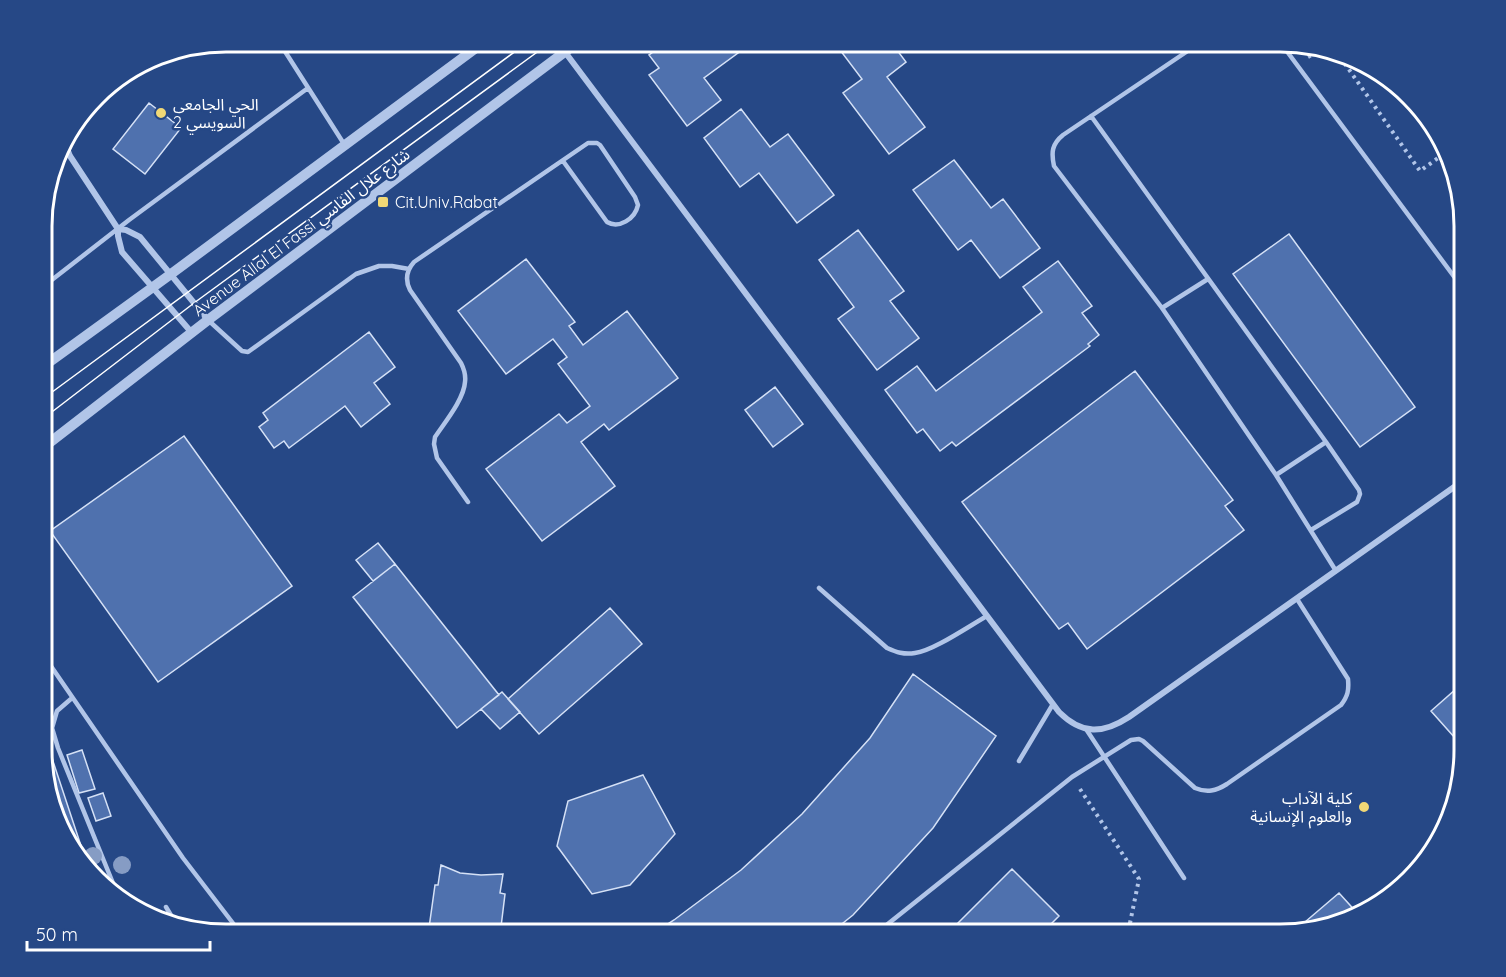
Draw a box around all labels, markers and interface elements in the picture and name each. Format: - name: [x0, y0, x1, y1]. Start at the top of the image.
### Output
- place label: الحي الجامعي السويسي 2: [173, 94, 259, 135]
- marker: الحي الجامعي السويسي 2: [154, 106, 168, 120]
- street label: Avenue Allal El Fassi شارع علال الفاسي: [189, 144, 415, 323]
- place label: Cit.Univ.Rabat: [395, 192, 498, 212]
- marker: Cit.Univ.Rabat: [376, 195, 390, 209]
- place label: كلية الآداب والعلوم الإنسانية: [1250, 788, 1352, 829]
- marker: كلية الآداب والعلوم الإنسانية: [1357, 800, 1371, 814]
- scale bar: [27, 914, 210, 952]
- text: 50 m: [36, 923, 78, 946]

